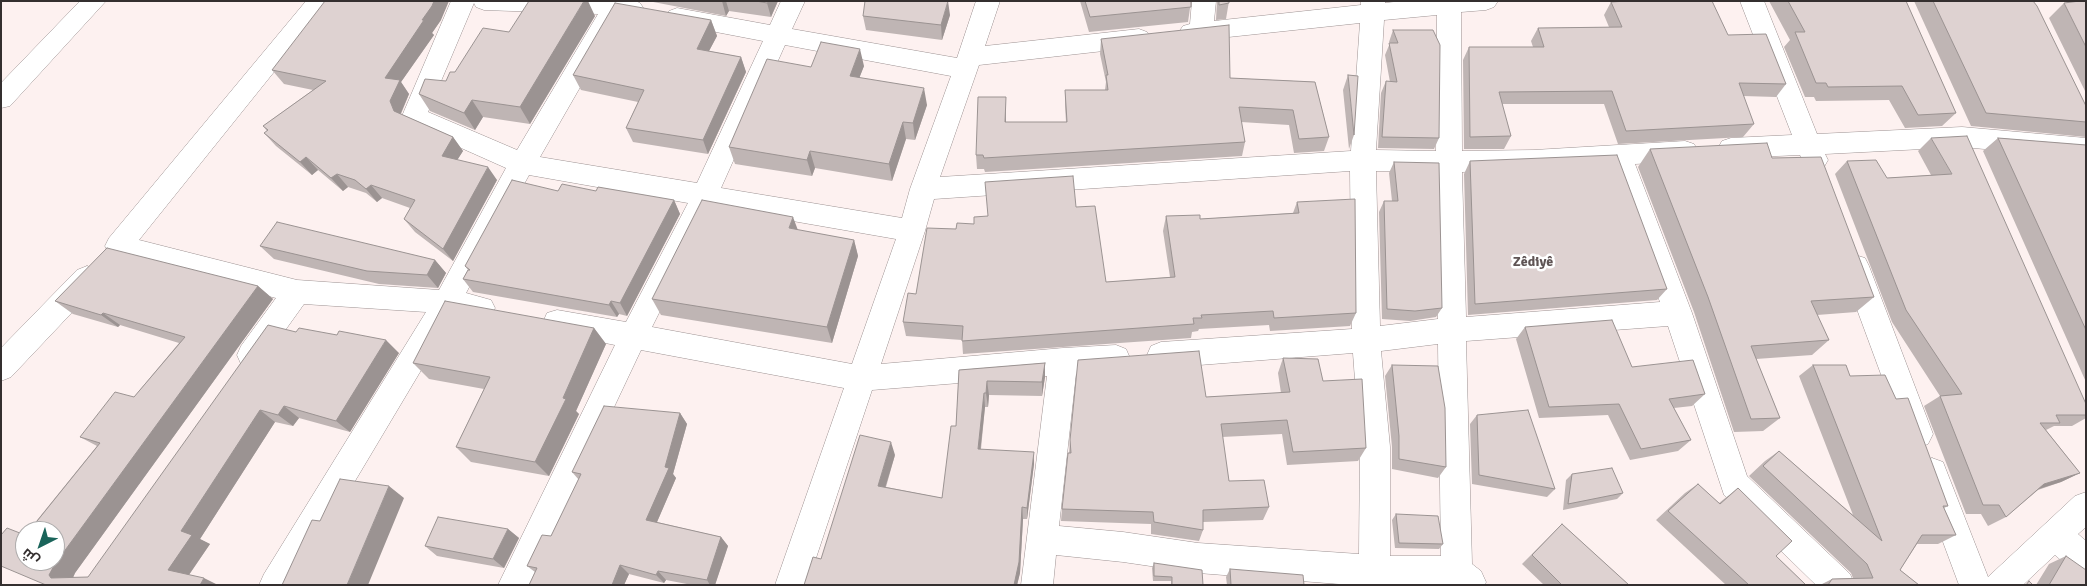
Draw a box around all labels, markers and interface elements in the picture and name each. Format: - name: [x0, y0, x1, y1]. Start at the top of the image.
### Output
- district label: Zêdiyê: [1513, 254, 1553, 270]
- north arrow: [15, 521, 65, 571]
- text: ش: [18, 545, 43, 569]

